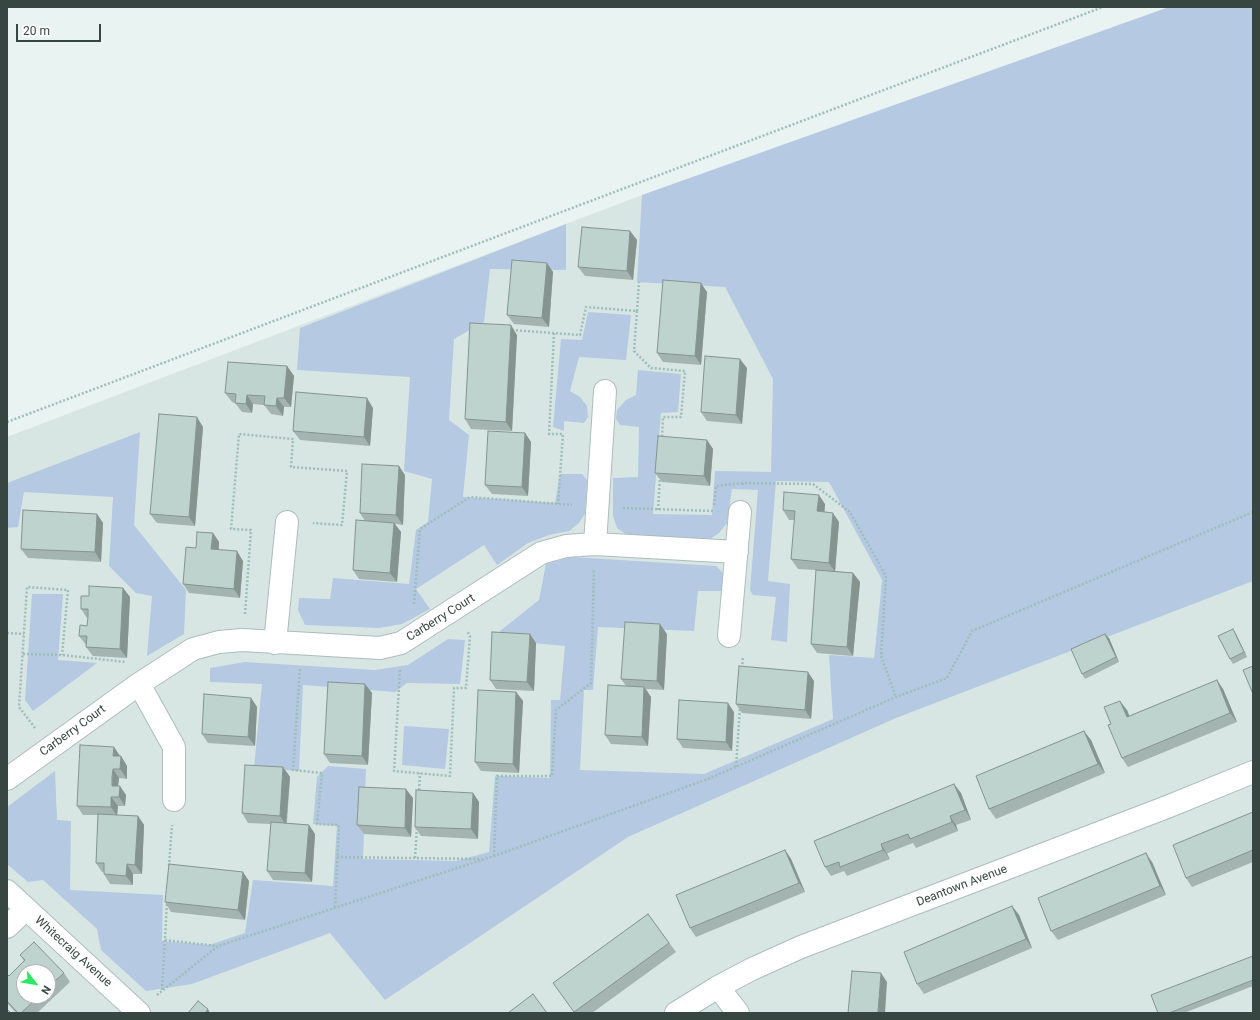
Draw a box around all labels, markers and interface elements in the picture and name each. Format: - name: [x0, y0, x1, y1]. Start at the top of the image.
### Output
- scale bar: [18, 16, 103, 42]
- text: 20 m: [23, 24, 50, 38]
- street label: Carberry Court: [404, 591, 478, 645]
- street label: Carberry Court: [37, 702, 109, 760]
- street label: Deantown Avenue: [915, 862, 1009, 910]
- street label: Whitecraig Avenue: [31, 914, 115, 990]
- north arrow: [16, 964, 56, 1004]
- text: N: [38, 983, 53, 997]

